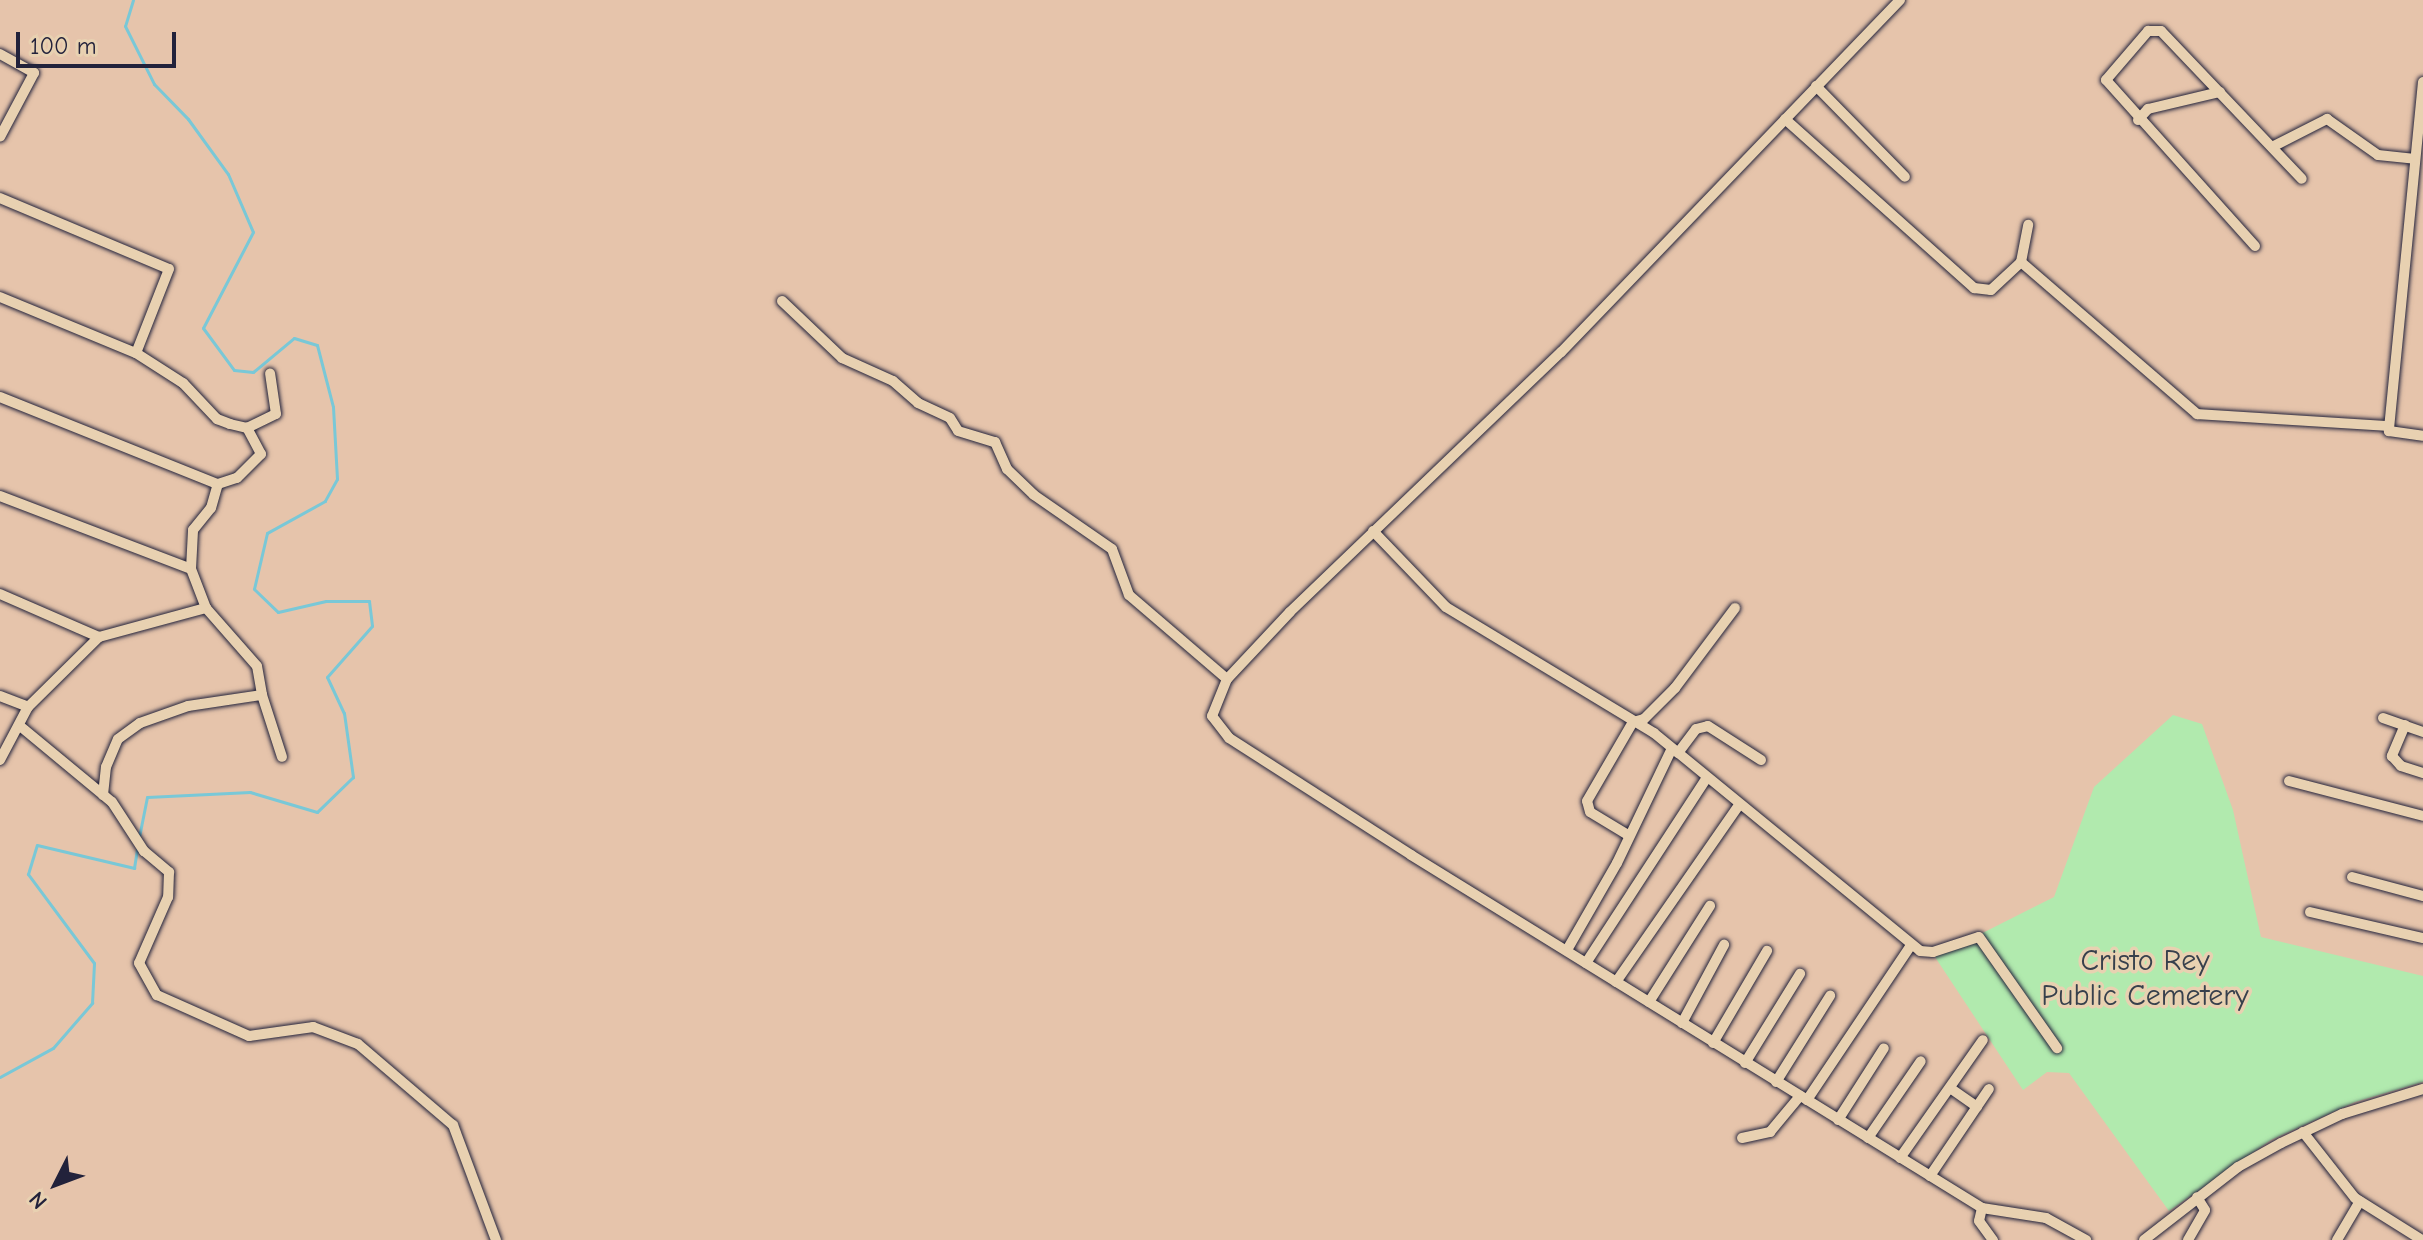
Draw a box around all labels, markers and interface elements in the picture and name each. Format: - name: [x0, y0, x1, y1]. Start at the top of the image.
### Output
- scale bar: [20, 16, 180, 66]
- text: 100 m: [30, 32, 97, 60]
- park label: Cristo Rey Public Cemetery: [2041, 943, 2249, 1014]
- north arrow: [16, 1144, 96, 1224]
- text: N: [24, 1186, 53, 1214]

